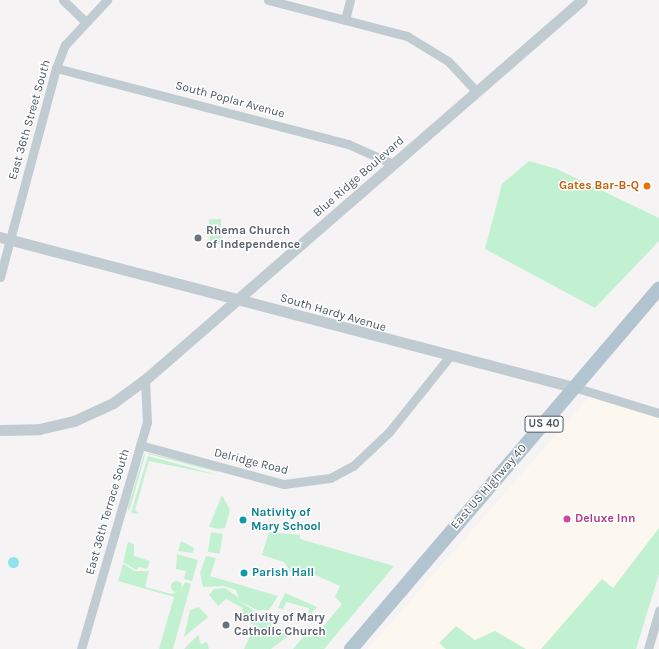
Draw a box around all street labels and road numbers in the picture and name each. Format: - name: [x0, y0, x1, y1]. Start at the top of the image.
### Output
- street label: East 36th Street South: [6, 58, 54, 182]
- street label: South Poplar Avenue: [174, 78, 286, 122]
- street label: Blue Ridge Boulevard: [311, 134, 407, 220]
- street label: South Hardy Avenue: [278, 291, 388, 335]
- road number: US 40: [524, 415, 564, 433]
- street label: East US Highway 40: [448, 441, 530, 533]
- street label: Delridge Road: [212, 446, 290, 478]
- street label: East 36th Terrace South: [83, 447, 133, 577]

